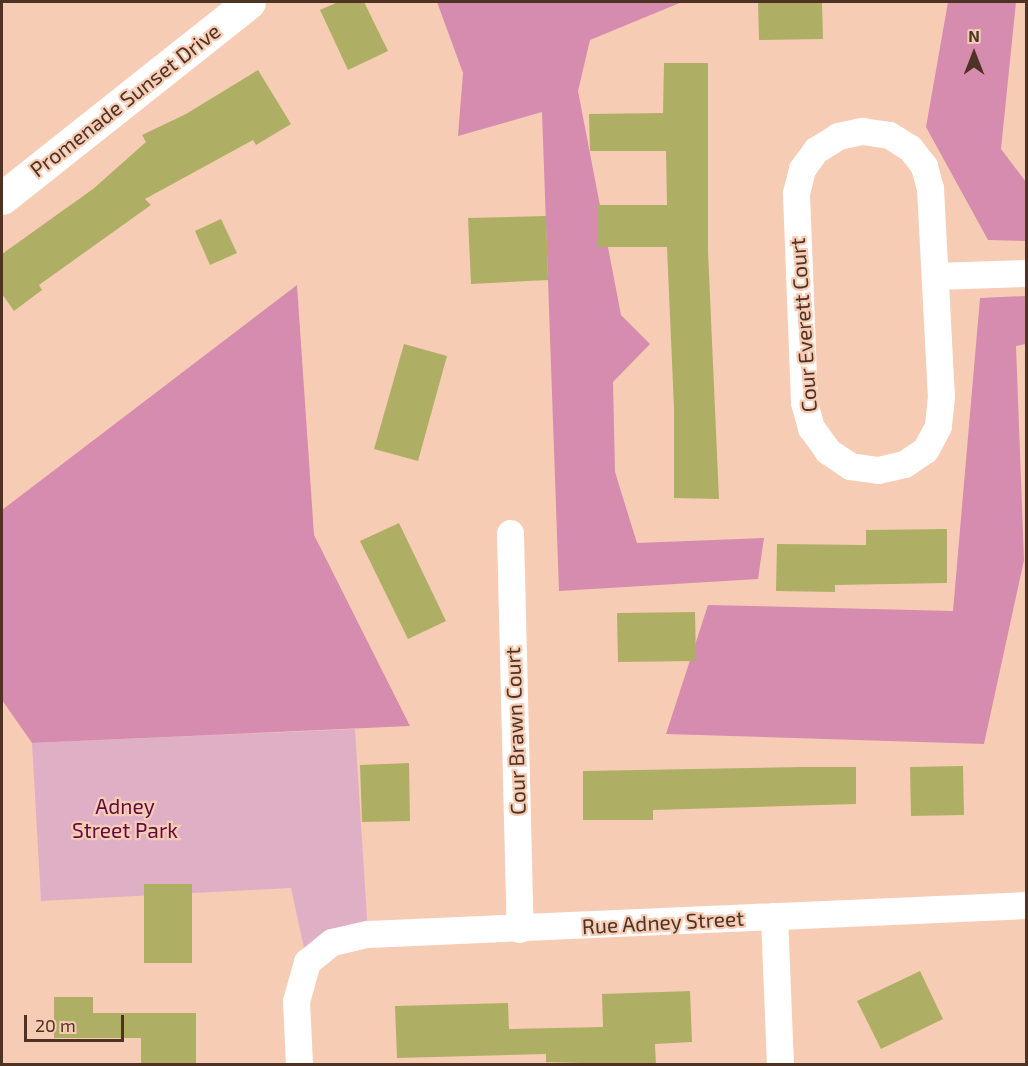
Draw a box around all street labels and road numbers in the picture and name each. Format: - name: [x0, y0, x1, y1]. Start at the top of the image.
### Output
- street label: Promenade Sunset Drive: [25, 18, 225, 182]
- street label: Cour Everett Court: [784, 237, 822, 413]
- street label: Cour Brawn Court: [499, 646, 531, 816]
- street label: Rue Adney Street: [581, 905, 745, 939]

